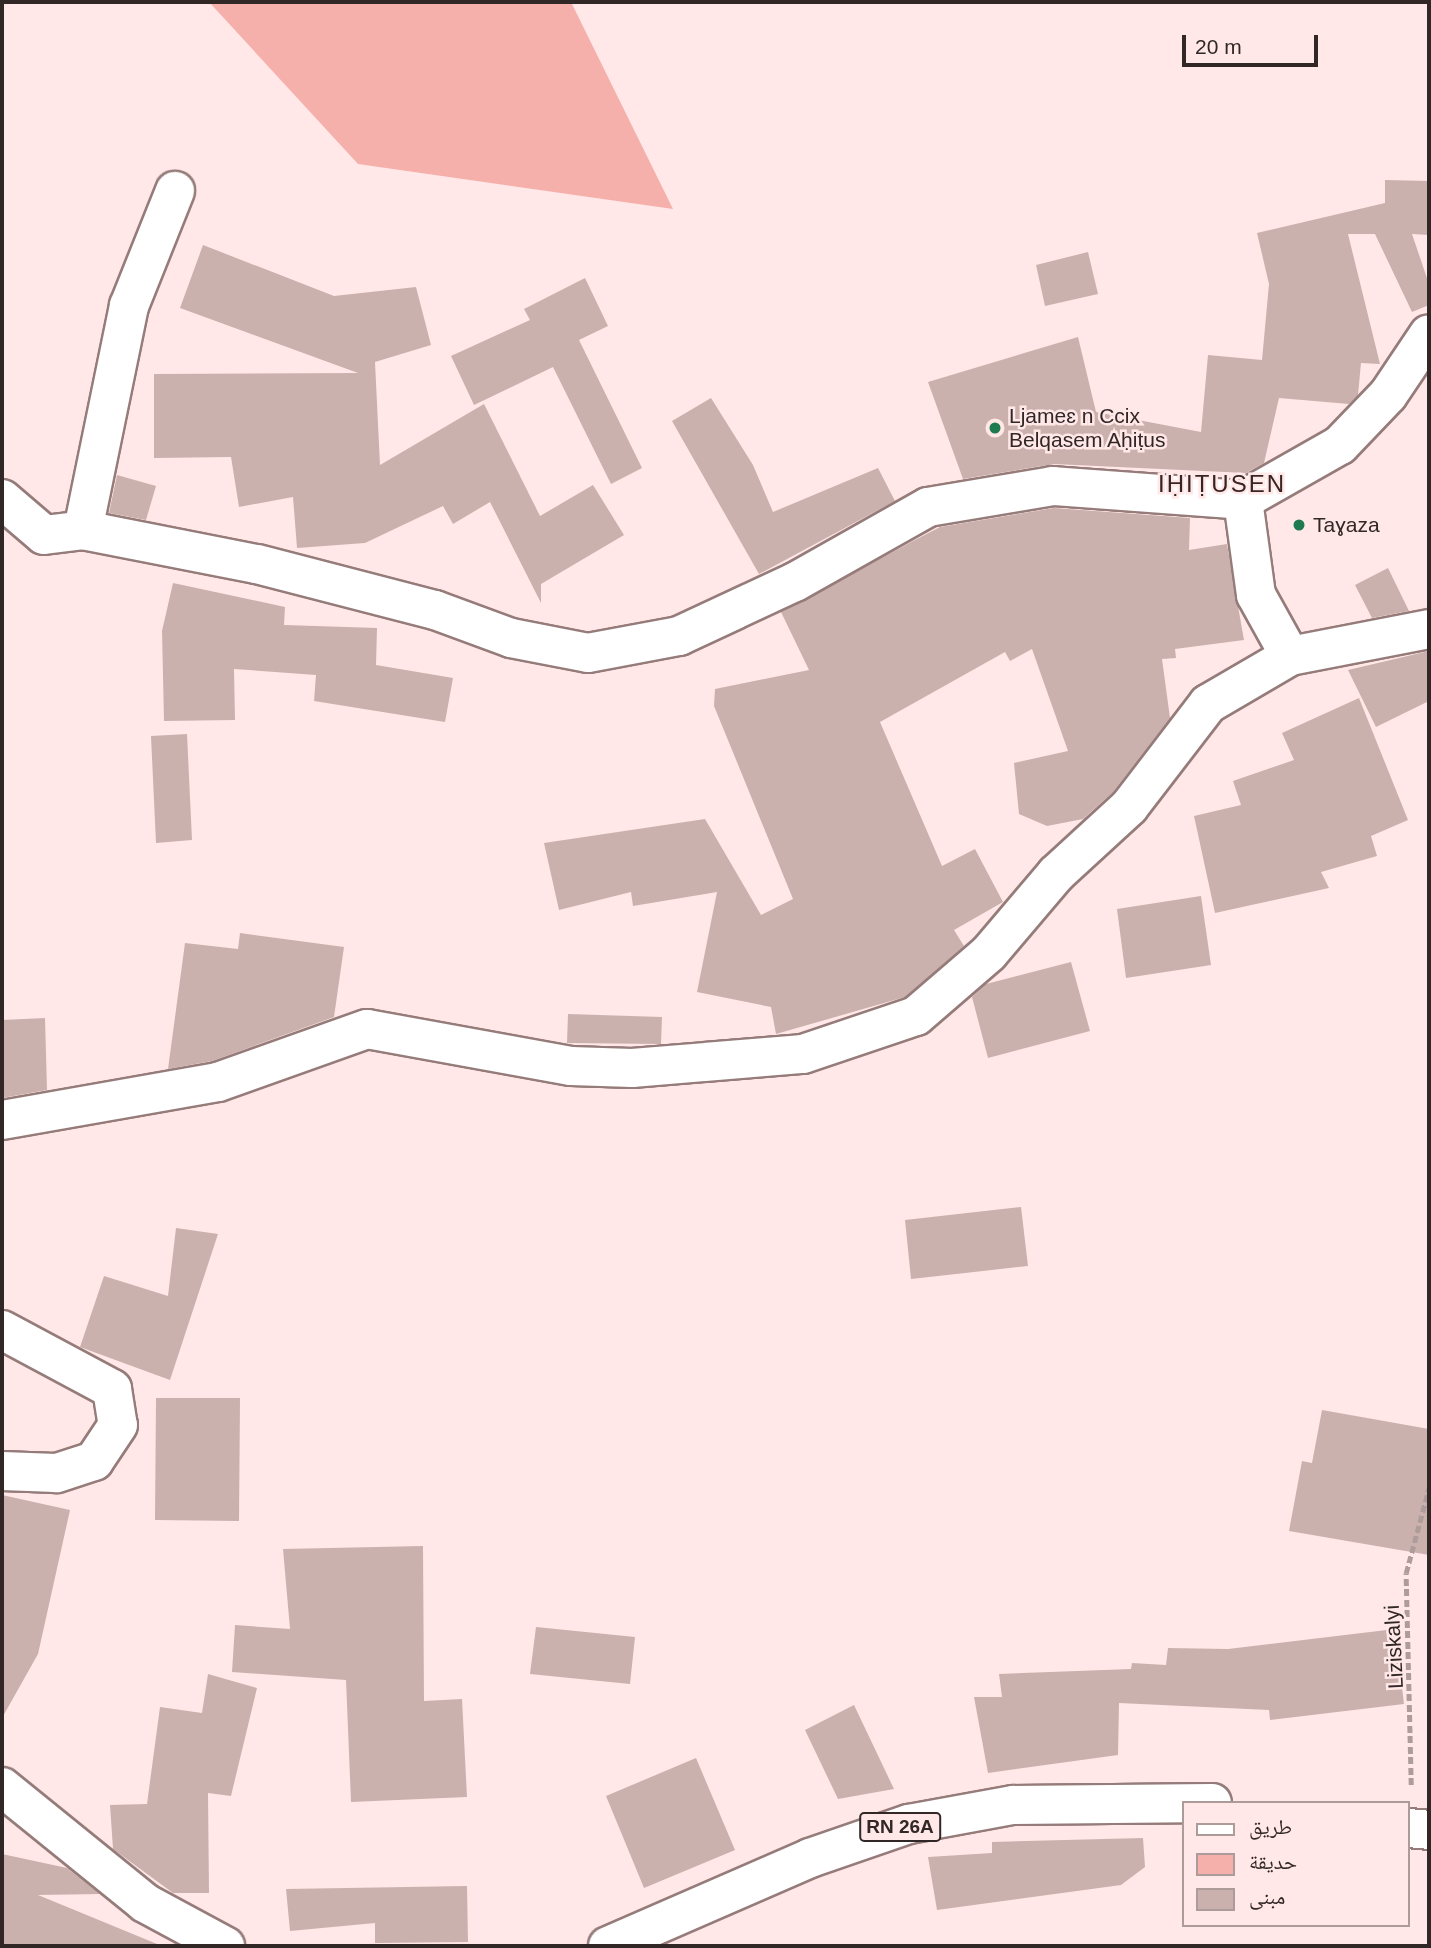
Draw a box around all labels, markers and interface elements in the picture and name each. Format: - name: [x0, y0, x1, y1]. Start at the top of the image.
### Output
- scale bar: [1186, 21, 1322, 65]
- text: 20 m: [1195, 35, 1242, 58]
- place label: Ljameɛ n Ccix Belqasem Aḥiṭus: [1009, 403, 1167, 453]
- marker: Ljameɛ n Ccix Belqasem Aḥiṭus: [987, 420, 1003, 436]
- district label: IḤIṬUSEN: [1159, 470, 1285, 498]
- place label: Taɣaza: [1313, 512, 1380, 538]
- marker: Taɣaza: [1291, 517, 1307, 533]
- street label: Liziskalyi: [1379, 1604, 1409, 1690]
- legend: [1182, 1801, 1410, 1927]
- road number: RN 26A: [858, 1812, 942, 1842]
- text: طريق: [1249, 1815, 1292, 1838]
- text: حديقة: [1249, 1850, 1297, 1873]
- text: مبنى: [1249, 1885, 1285, 1908]

